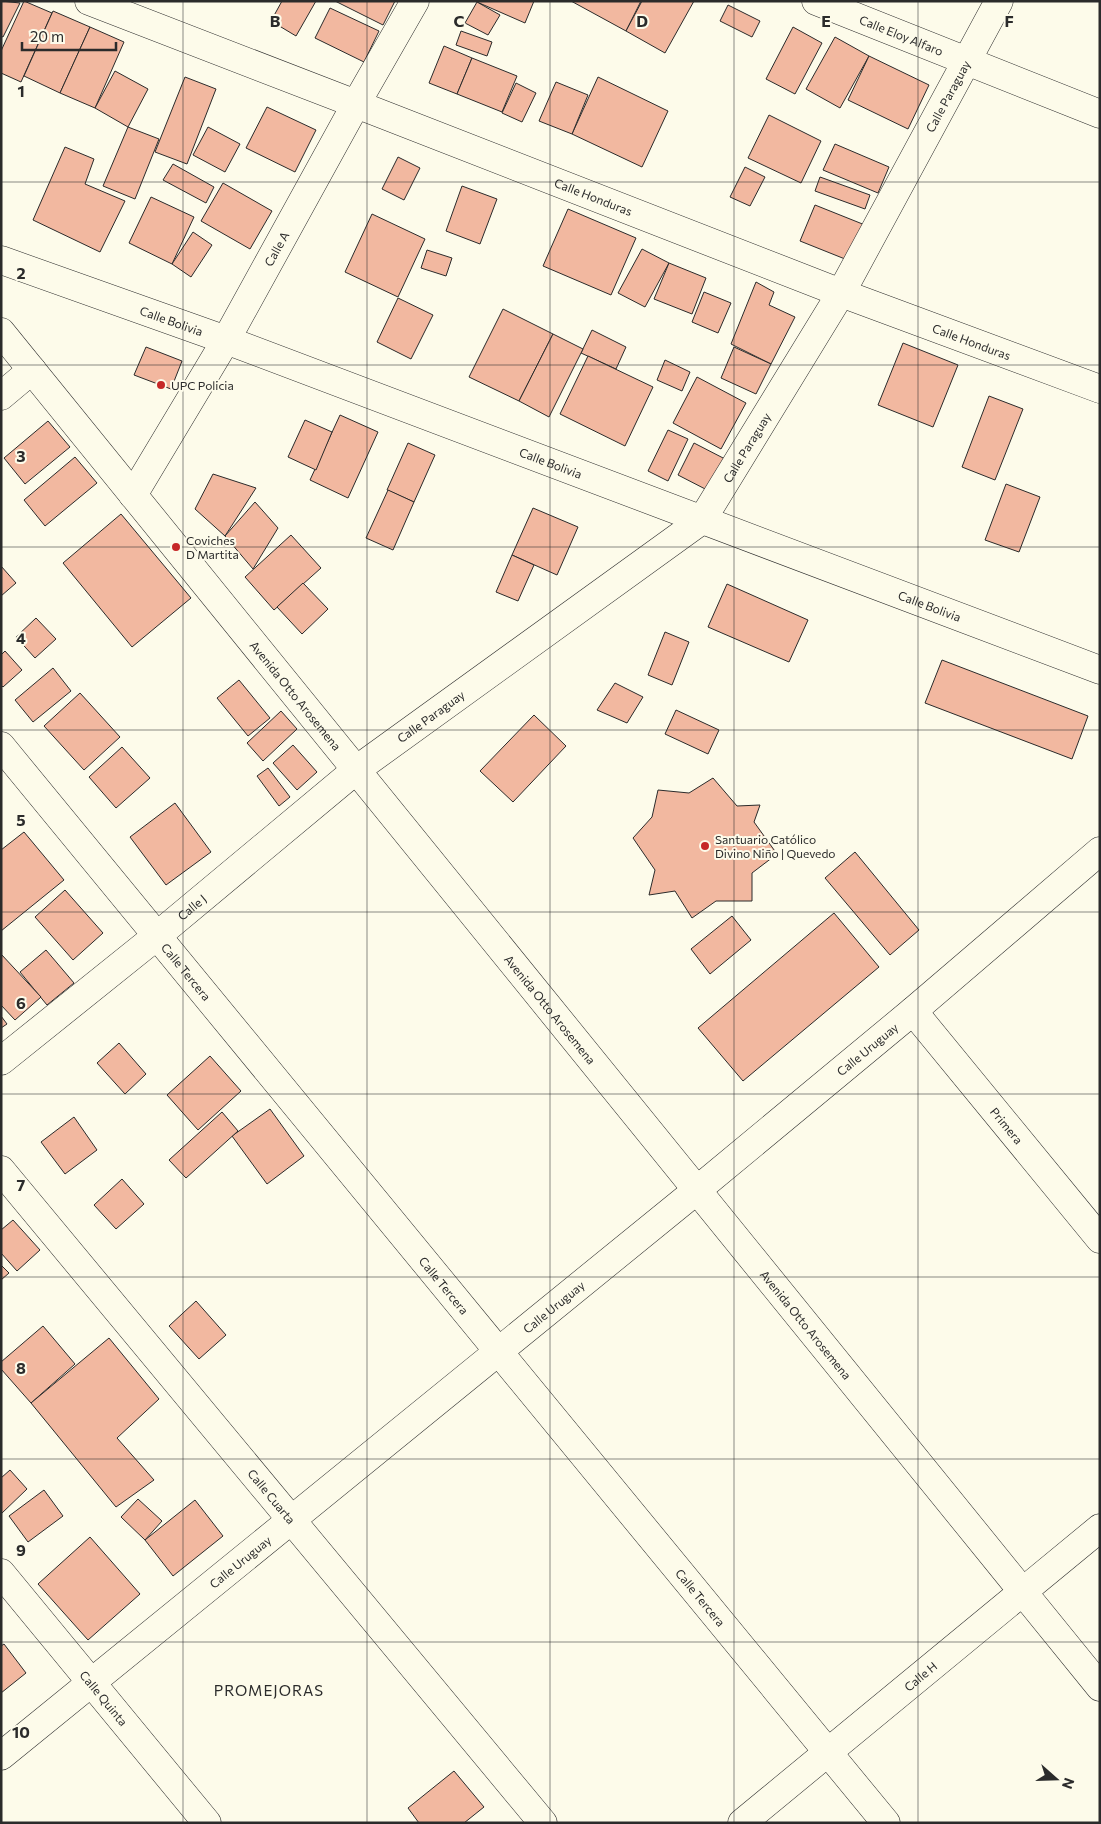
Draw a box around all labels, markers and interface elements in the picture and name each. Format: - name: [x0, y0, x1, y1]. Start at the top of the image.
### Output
- text: B: [270, 11, 281, 30]
- text: C: [454, 11, 465, 30]
- text: D: [636, 11, 648, 30]
- text: E: [821, 11, 831, 30]
- text: F: [1004, 11, 1014, 30]
- street label: Calle Eloy Alfaro: [858, 12, 945, 58]
- scale bar: [22, 20, 116, 52]
- text: 20 m: [30, 27, 64, 45]
- street label: Calle Paraguay: [922, 58, 973, 134]
- text: 1: [17, 81, 25, 100]
- street label: Calle Honduras: [552, 175, 634, 218]
- street label: Calle A: [261, 229, 291, 269]
- text: 2: [16, 263, 26, 282]
- street label: Calle Bolivia: [138, 303, 205, 338]
- street label: Calle Honduras: [931, 321, 1013, 362]
- place label: UPC Policia: [171, 378, 234, 392]
- marker: UPC Policia: [155, 379, 167, 391]
- street label: Calle Paraguay: [720, 410, 773, 485]
- street label: Calle Bolivia: [518, 444, 584, 481]
- text: 3: [16, 446, 26, 465]
- place label: Coviches D Martita: [186, 533, 239, 561]
- marker: Coviches D Martita: [170, 541, 182, 553]
- street label: Calle Bolivia: [896, 588, 963, 624]
- text: 4: [16, 628, 26, 647]
- street label: Avenida Otto Arosemena: [247, 638, 344, 753]
- street label: Calle Paraguay: [394, 687, 467, 745]
- text: 5: [16, 810, 26, 829]
- place label: Santuario Católico Divino Niño | Quevedo: [715, 832, 836, 860]
- marker: Santuario Católico Divino Niño | Quevedo: [699, 840, 711, 852]
- street label: Calle J: [174, 891, 209, 923]
- street label: Calle Tercera: [159, 940, 214, 1003]
- street label: Avenida Otto Arosemena: [502, 952, 599, 1067]
- text: 6: [16, 993, 26, 1012]
- street label: Calle Uruguay: [834, 1020, 900, 1078]
- street label: Primera: [988, 1104, 1026, 1147]
- text: 7: [17, 1175, 26, 1194]
- street label: Calle Tercera: [416, 1254, 472, 1317]
- street label: Avenida Otto Arosemena: [758, 1267, 854, 1382]
- street label: Calle Uruguay: [520, 1278, 587, 1336]
- text: 8: [16, 1358, 26, 1377]
- street label: Calle Cuarta: [245, 1466, 298, 1526]
- street label: Calle Uruguay: [206, 1533, 274, 1591]
- text: 9: [16, 1540, 26, 1559]
- street label: Calle Tercera: [673, 1566, 728, 1629]
- street label: Calle H: [901, 1659, 940, 1694]
- street label: Calle Quinta: [77, 1668, 131, 1728]
- district label: PROMEJORAS: [214, 1681, 324, 1699]
- text: 10: [12, 1722, 30, 1741]
- north arrow: [1031, 1754, 1081, 1804]
- text: N: [1059, 1776, 1078, 1791]

